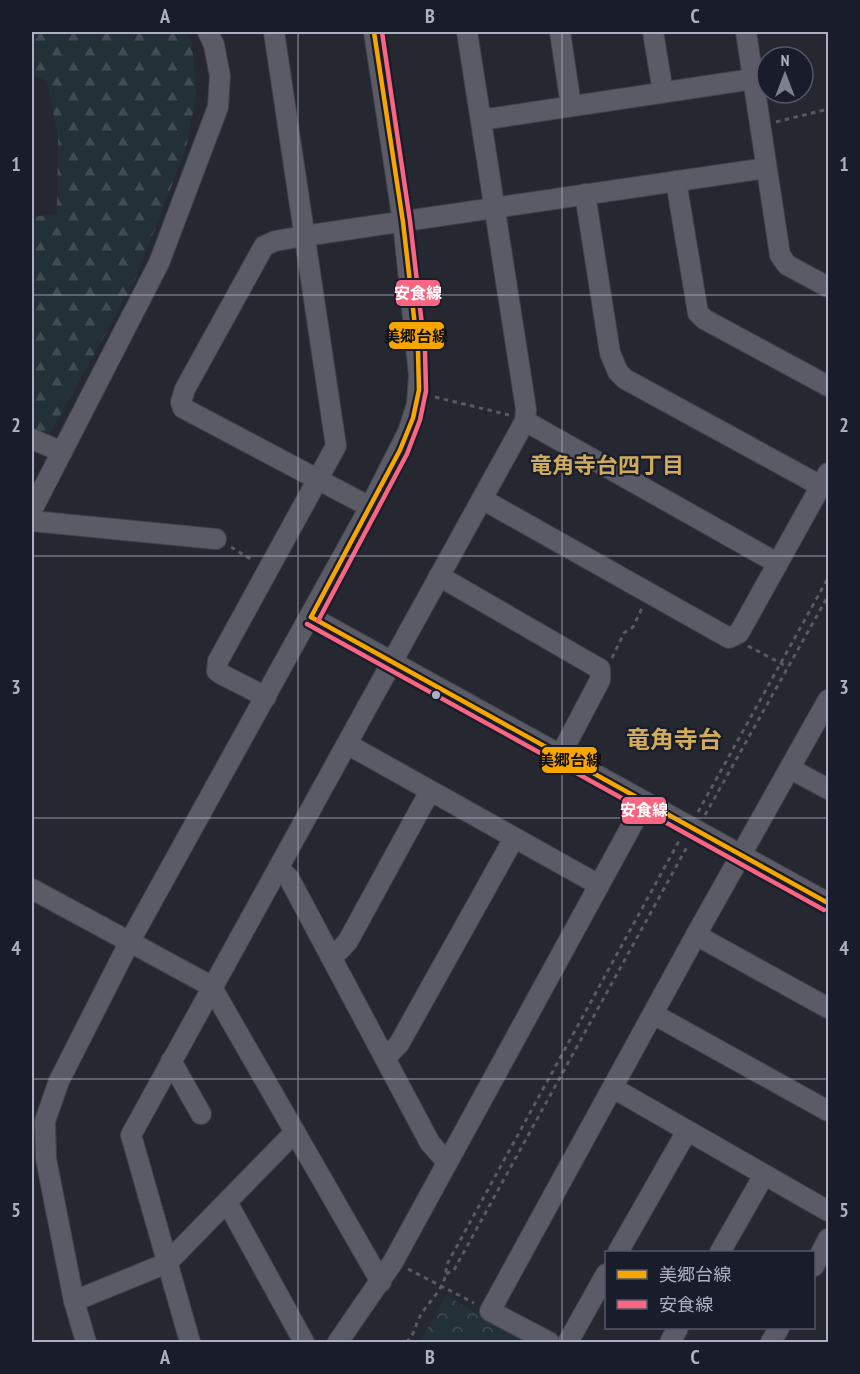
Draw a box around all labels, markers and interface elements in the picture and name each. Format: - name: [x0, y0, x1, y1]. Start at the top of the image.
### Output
- text: A: [159, 3, 171, 29]
- text: B: [425, 3, 435, 29]
- text: C: [690, 3, 700, 29]
- north arrow: [755, 45, 815, 105]
- text: N: [781, 50, 789, 70]
- text: 1: [11, 151, 21, 177]
- text: 1: [839, 151, 849, 177]
- line badge: 安食線: [395, 279, 441, 307]
- text: 安食線: [394, 283, 442, 303]
- line badge: 美郷台線: [388, 321, 445, 350]
- text: 美郷台線: [384, 326, 448, 346]
- text: 2: [11, 412, 21, 438]
- text: 2: [839, 412, 849, 438]
- district label: 竜角寺台四丁目: [530, 451, 684, 479]
- text: 3: [11, 674, 21, 700]
- text: 3: [839, 674, 849, 700]
- unlabelled marker: [430, 689, 442, 701]
- district label: 竜角寺台: [626, 724, 722, 755]
- line badge: 美郷台線: [541, 746, 598, 774]
- text: 美郷台線: [538, 750, 602, 770]
- line badge: 安食線: [621, 796, 667, 825]
- text: 安食線: [620, 800, 668, 820]
- text: 4: [11, 935, 21, 961]
- text: 4: [839, 935, 849, 961]
- text: 5: [11, 1197, 21, 1223]
- text: 5: [839, 1197, 849, 1223]
- legend: [605, 1251, 815, 1329]
- text: 美郷台線: [659, 1263, 731, 1286]
- text: 安食線: [659, 1293, 713, 1316]
- text: A: [159, 1344, 171, 1370]
- text: B: [425, 1344, 435, 1370]
- text: C: [690, 1344, 700, 1370]

